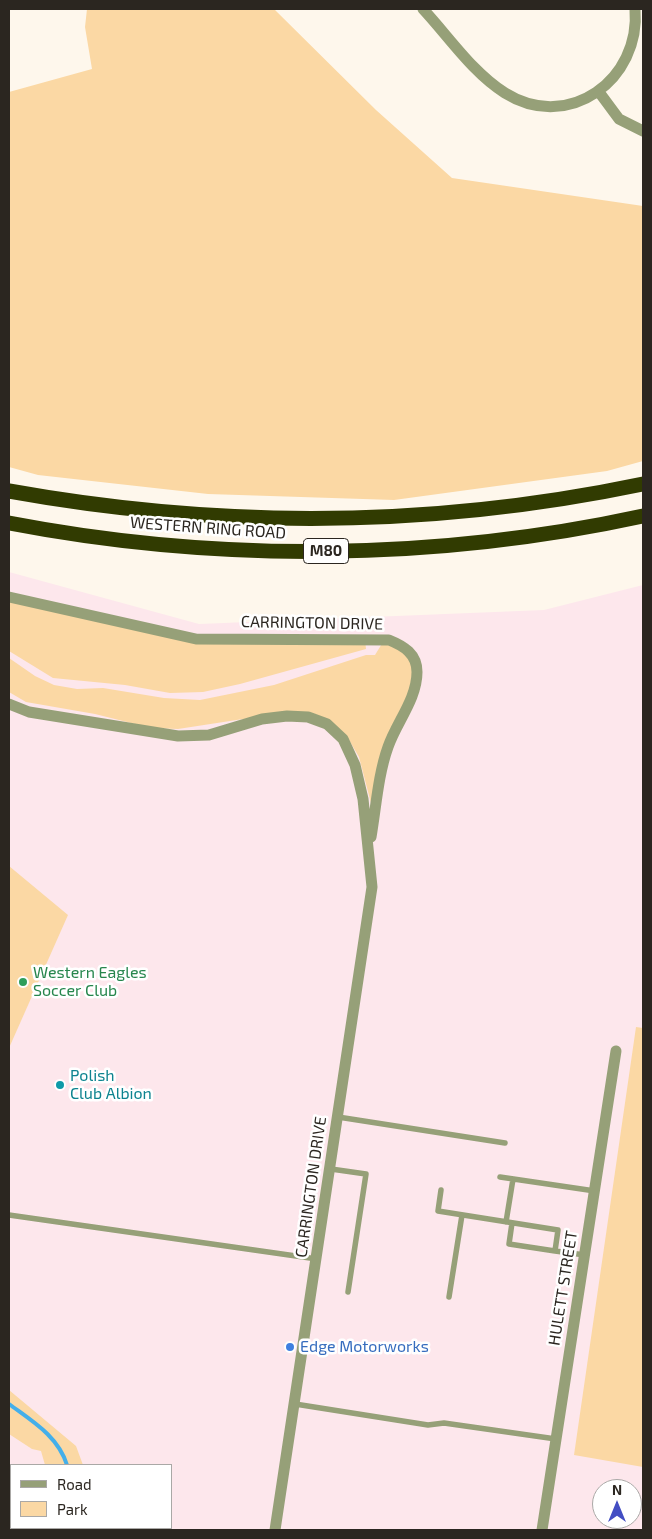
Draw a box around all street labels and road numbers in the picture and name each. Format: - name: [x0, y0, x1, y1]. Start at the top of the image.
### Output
- street label: WESTERN RING ROAD: [129, 513, 287, 543]
- road number: M80: [304, 538, 348, 564]
- street label: CARRINGTON DRIVE: [241, 612, 383, 634]
- street label: CARRINGTON DRIVE: [292, 1115, 330, 1259]
- street label: HULETT STREET: [544, 1229, 582, 1347]

